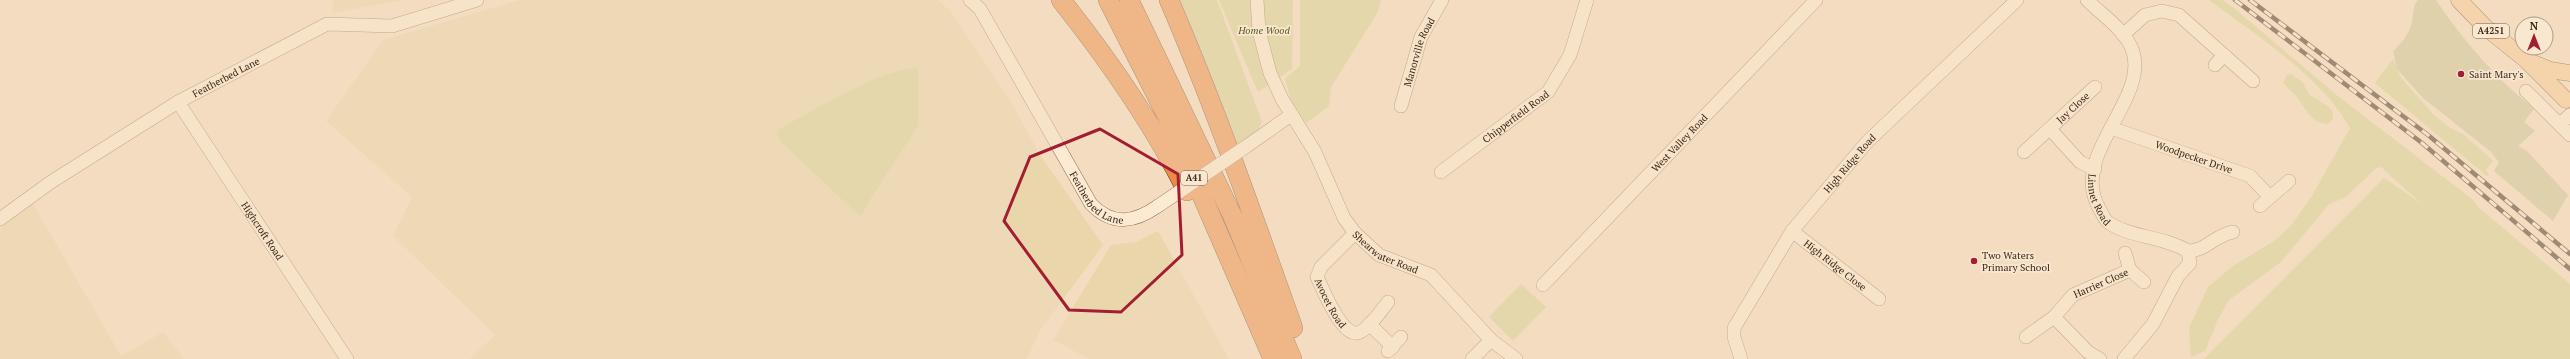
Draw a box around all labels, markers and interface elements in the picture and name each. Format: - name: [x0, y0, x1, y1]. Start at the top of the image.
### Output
- street label: Manorville Road: [1400, 14, 1438, 88]
- north arrow: [2514, 16, 2554, 56]
- text: N: [2530, 19, 2539, 33]
- park label: Home Wood: [1237, 24, 1290, 37]
- road number: A4251: [2473, 24, 2509, 38]
- street label: Featherbed Lane: [190, 54, 262, 100]
- place label: Saint Mary's: [2469, 68, 2524, 81]
- marker: Saint Mary's: [2456, 69, 2466, 79]
- street label: Chipperfield Road: [1480, 87, 1552, 145]
- street label: Jay Close: [2053, 89, 2092, 126]
- street label: West Valley Road: [1648, 111, 1710, 175]
- street label: High Ridge Road: [1821, 130, 1879, 195]
- street label: Woodpecker Drive: [2154, 137, 2235, 176]
- street label: Featherbed Lane: [1067, 169, 1124, 226]
- road number: A41: [1181, 171, 1207, 185]
- street label: Linnet Road: [2086, 173, 2114, 228]
- street label: Highcroft Road: [239, 199, 287, 263]
- street label: Shearwater Road: [1350, 228, 1421, 276]
- street label: High Ridge Close: [1801, 236, 1869, 293]
- place label: Two Waters Primary School: [1982, 249, 2050, 274]
- marker: Two Waters Primary School: [1969, 256, 1979, 266]
- street label: Harrier Close: [2071, 265, 2130, 301]
- street label: Avocet Road: [1312, 276, 1350, 331]

